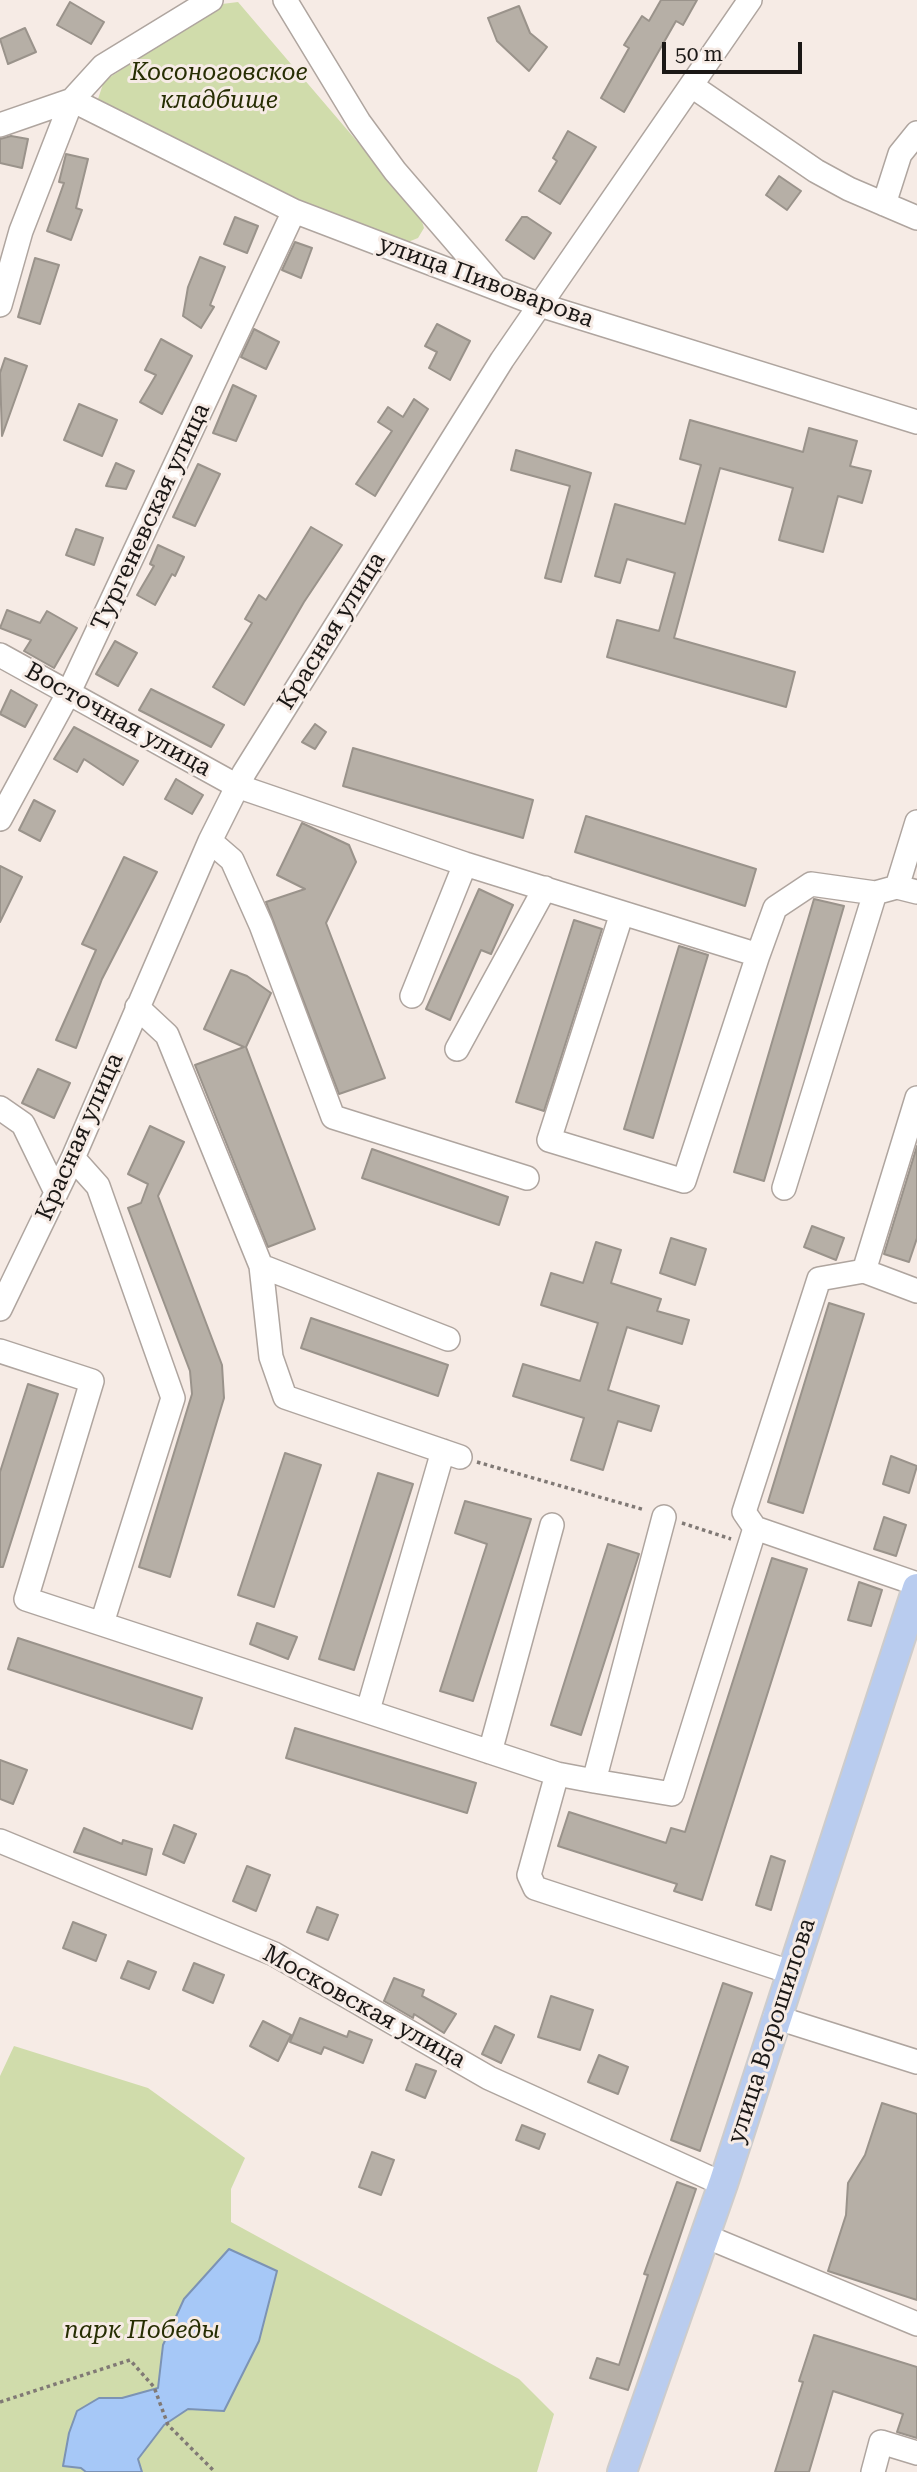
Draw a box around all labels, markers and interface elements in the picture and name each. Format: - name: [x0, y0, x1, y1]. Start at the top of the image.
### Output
- scale bar: [665, 28, 805, 72]
- text: 50 m: [675, 42, 723, 66]
- park label: Косоноговское кладбище: [130, 59, 308, 115]
- street label: улица Пивоварова: [374, 230, 598, 334]
- street label: Тургеневская улица: [86, 399, 216, 635]
- street label: Красная улица: [272, 547, 392, 715]
- street label: Восточная улица: [20, 657, 216, 783]
- street label: Красная улица: [30, 1049, 130, 1225]
- street label: улица Ворошилова: [722, 1915, 822, 2147]
- street label: Московская улица: [258, 1939, 470, 2075]
- park label: парк Победы: [64, 2317, 220, 2345]

